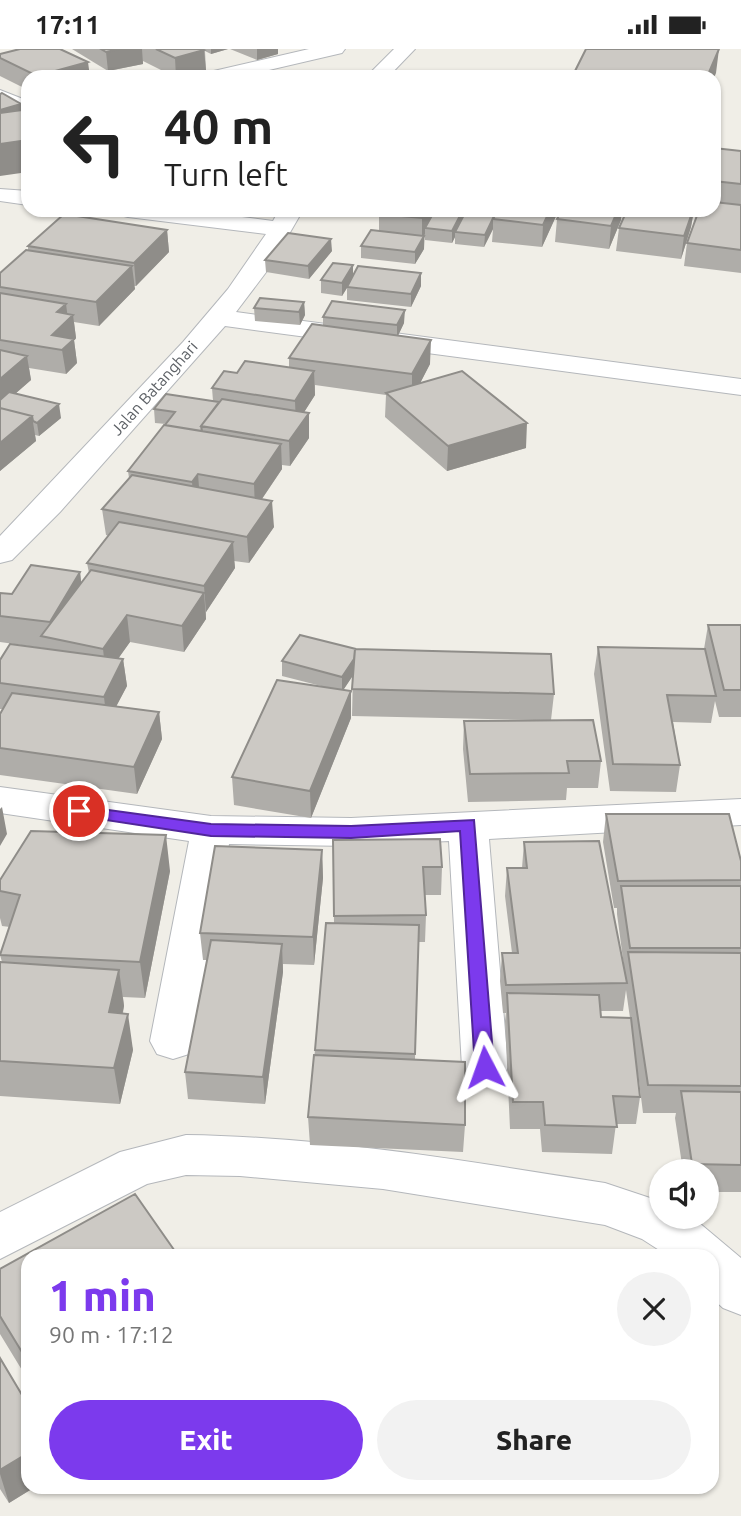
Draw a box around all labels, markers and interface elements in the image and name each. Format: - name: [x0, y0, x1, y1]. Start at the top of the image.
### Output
- text: 17:11: [35, 10, 100, 39]
- icon: left: [49, 98, 140, 189]
- text: 40 m: [164, 98, 273, 153]
- text: Turn left: [164, 156, 288, 192]
- street label: Jalan Batanghari: [107, 337, 201, 439]
- pin: [49, 781, 109, 841]
- icon: arrive: [60, 792, 98, 830]
- position arrow: [448, 1030, 522, 1104]
- map controls: [649, 1159, 719, 1229]
- button: sound: [649, 1159, 719, 1229]
- text: 1 min: [49, 1272, 156, 1319]
- button: close: [617, 1272, 691, 1346]
- text: 90 m · 17:12: [49, 1322, 174, 1347]
- button: Exit: [49, 1400, 363, 1480]
- button: Share: [377, 1400, 691, 1480]

